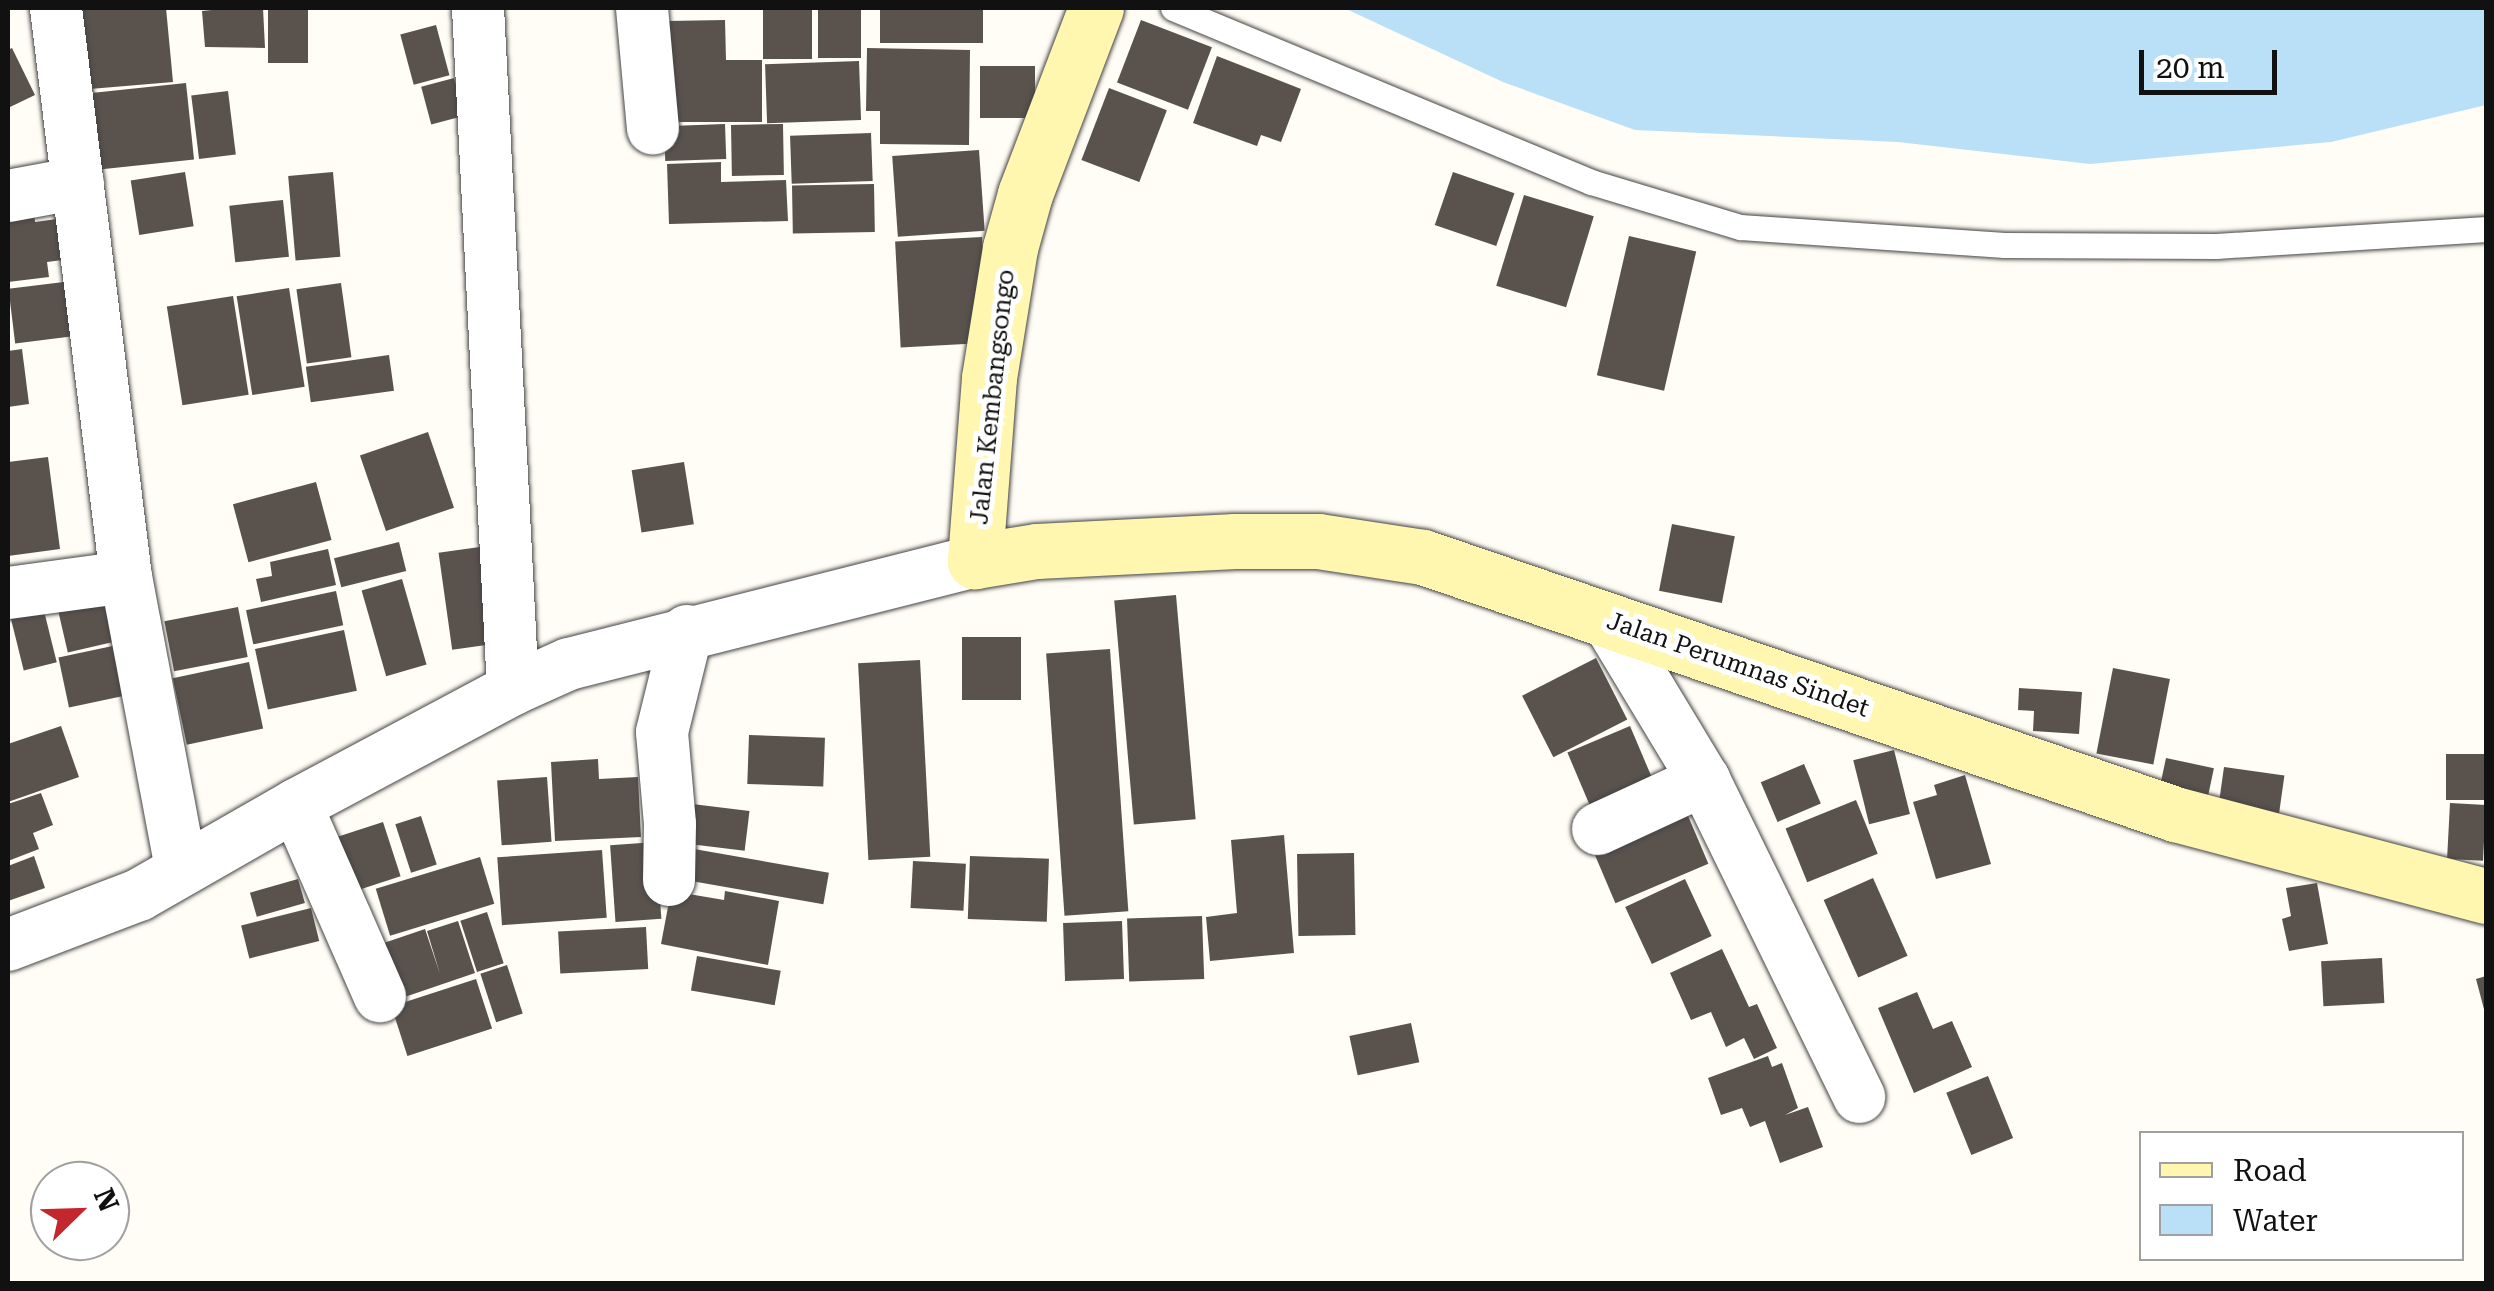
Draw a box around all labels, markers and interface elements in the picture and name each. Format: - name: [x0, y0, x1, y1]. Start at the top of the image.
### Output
- scale bar: [2144, 30, 2282, 92]
- text: 20 m: [2156, 50, 2225, 85]
- street label: Jalan Kembangsongo: [965, 268, 1021, 526]
- street label: Jalan Perumnas Sindet: [1603, 606, 1873, 724]
- legend: [2139, 1131, 2464, 1261]
- text: Road: [2233, 1153, 2307, 1188]
- north arrow: [30, 1161, 130, 1261]
- text: N: [87, 1183, 126, 1216]
- text: Water: [2233, 1203, 2318, 1238]

